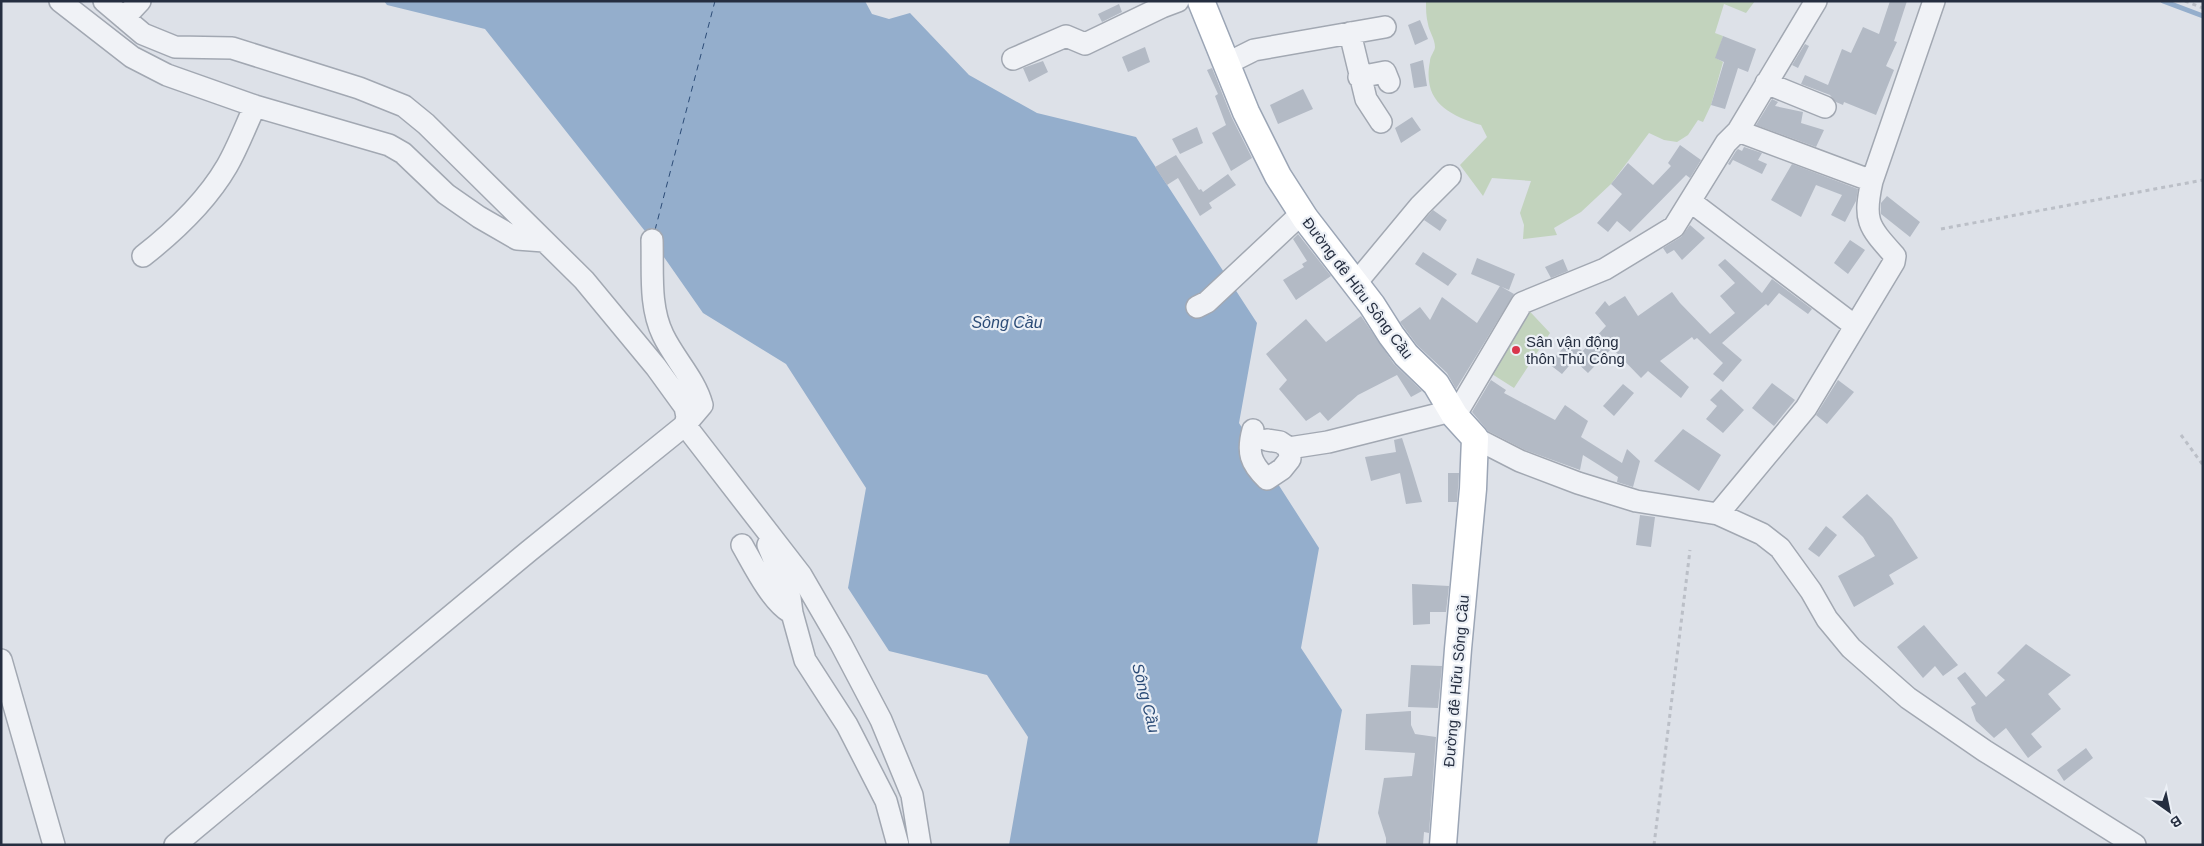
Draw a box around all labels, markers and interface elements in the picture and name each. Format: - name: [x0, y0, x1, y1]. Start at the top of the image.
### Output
- street label: Đường đê Hữu Sông Cầu: [1299, 214, 1417, 362]
- water label: Sông Cầu: [971, 314, 1043, 331]
- place label: Sân vận động thôn Thủ Công: [1526, 333, 1625, 367]
- marker: Sân vận động thôn Thủ Công: [1510, 344, 1522, 356]
- street label: Đường đê Hữu Sông Cầu: [1440, 594, 1472, 768]
- water label: Sông Cầu: [1129, 661, 1163, 735]
- north arrow: [2144, 786, 2194, 836]
- text: B: [2167, 812, 2185, 831]

